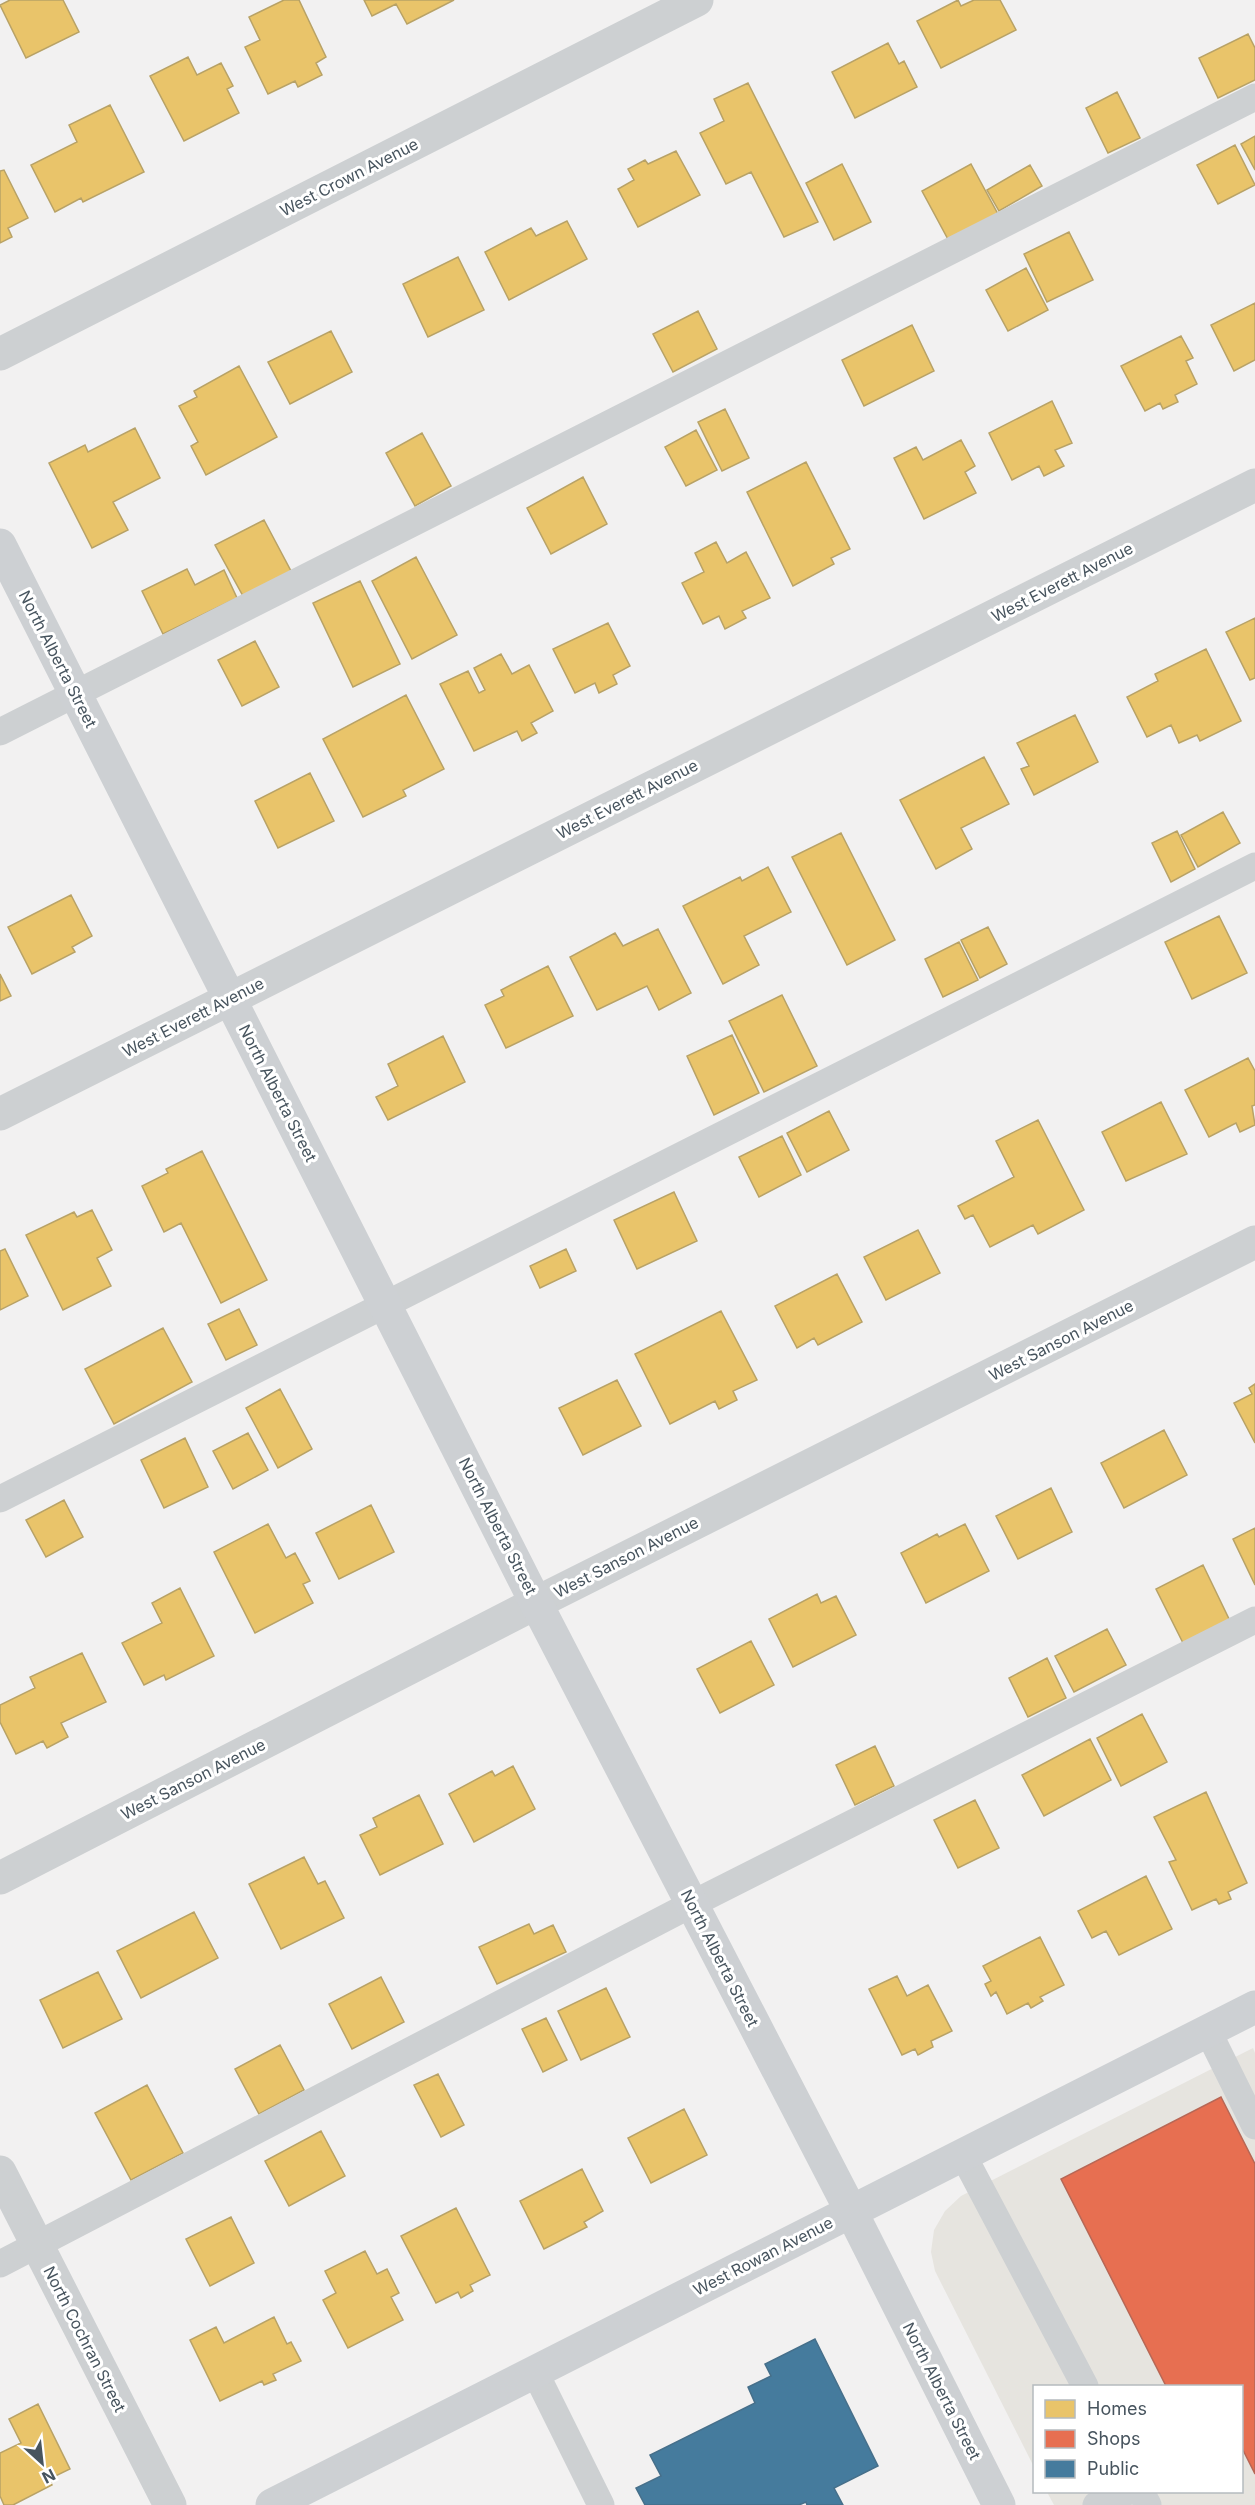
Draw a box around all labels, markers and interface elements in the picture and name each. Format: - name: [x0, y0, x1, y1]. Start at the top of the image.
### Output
- street label: West Crown Avenue: [277, 133, 421, 221]
- street label: West Everett Avenue: [988, 538, 1136, 626]
- street label: North Alberta Street: [15, 587, 101, 731]
- street label: West Everett Avenue: [553, 755, 701, 843]
- street label: West Everett Avenue: [119, 973, 267, 1061]
- street label: North Alberta Street: [235, 1021, 321, 1165]
- street label: West Sanson Avenue: [985, 1295, 1137, 1385]
- street label: North Alberta Street: [455, 1454, 541, 1598]
- street label: West Sanson Avenue: [550, 1512, 702, 1602]
- street label: West Sanson Avenue: [117, 1734, 269, 1824]
- street label: North Alberta Street: [677, 1886, 763, 2030]
- street label: West Rowan Avenue: [690, 2212, 836, 2300]
- street label: North Cochran Street: [40, 2263, 130, 2415]
- street label: North Alberta Street: [899, 2319, 985, 2463]
- legend: [1033, 2385, 1243, 2493]
- text: Homes: [1087, 2398, 1147, 2419]
- text: Shops: [1087, 2428, 1141, 2449]
- north arrow: [12, 2433, 72, 2493]
- text: Public: [1087, 2458, 1139, 2479]
- text: N: [39, 2465, 59, 2488]

